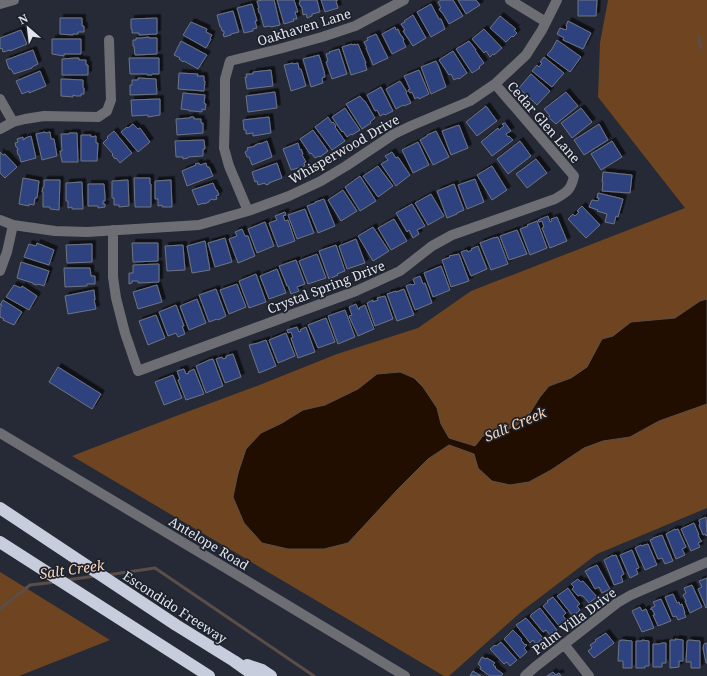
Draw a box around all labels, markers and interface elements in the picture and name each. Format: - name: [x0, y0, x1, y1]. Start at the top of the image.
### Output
- street label: Oakhaven Lane: [255, 4, 353, 50]
- north arrow: [8, 8, 48, 48]
- text: N: [16, 10, 31, 27]
- street label: Cedar Glen Lane: [504, 77, 584, 167]
- street label: Whisperwood Drive: [285, 110, 403, 188]
- street label: Crystal Spring Drive: [264, 256, 388, 318]
- water label: Salt Creek: [481, 402, 550, 446]
- street label: Antelope Road: [166, 512, 252, 574]
- water label: Salt Creek: [38, 555, 107, 583]
- street label: Escondido Freeway: [120, 567, 231, 648]
- street label: Palm Villa Drive: [528, 583, 620, 659]

